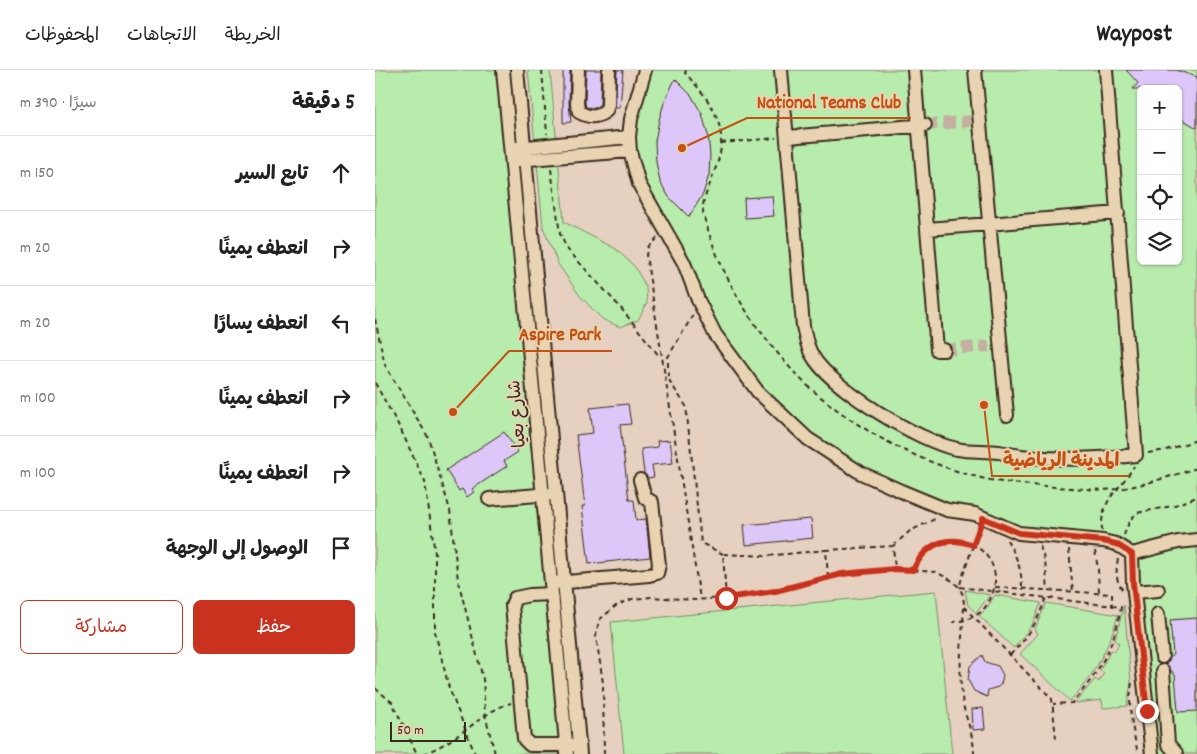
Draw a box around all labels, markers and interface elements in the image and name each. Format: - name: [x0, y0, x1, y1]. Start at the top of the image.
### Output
- text: Waypost: [1097, 18, 1172, 52]
- text: المحفوظات: [25, 24, 99, 49]
- text: الاتجاهات: [127, 24, 197, 49]
- text: الخريطة: [225, 24, 281, 49]
- callout: National Teams Club: [747, 84, 911, 118]
- map controls: [1137, 85, 1182, 265]
- button: +: [1137, 85, 1182, 130]
- text: 5 دقيقة: [292, 89, 355, 119]
- text: National Teams Club: [757, 91, 901, 118]
- text: سيرًا · 390 m: [20, 92, 97, 115]
- button: −: [1137, 130, 1182, 175]
- icon: ahead: [327, 159, 355, 187]
- text: 150 m: [20, 162, 54, 185]
- text: تابع السير: [236, 162, 308, 189]
- button: locate: [1137, 175, 1182, 220]
- button: layers: [1137, 220, 1182, 265]
- icon: right: [327, 234, 355, 262]
- text: 20 m: [20, 237, 50, 260]
- text: انعطف يمينًا: [219, 237, 308, 264]
- icon: left: [327, 309, 355, 337]
- text: 20 m: [20, 312, 50, 335]
- text: انعطف يسارًا: [214, 312, 308, 339]
- callout: Aspire Park: [509, 317, 612, 351]
- text: Aspire Park: [519, 323, 602, 350]
- street label: شارع بعيا: [503, 379, 534, 449]
- icon: right: [327, 384, 355, 412]
- text: 100 m: [20, 387, 56, 410]
- text: انعطف يمينًا: [219, 387, 308, 414]
- callout: المدينة الرياضية: [992, 442, 1129, 476]
- text: المدينة الرياضية: [1003, 449, 1119, 476]
- icon: right: [327, 459, 355, 487]
- text: 100 m: [20, 462, 56, 485]
- text: انعطف يمينًا: [219, 462, 308, 489]
- icon: arrive: [327, 534, 355, 562]
- text: الوصول إلى الوجهة: [166, 537, 308, 564]
- route start: [715, 587, 738, 610]
- button: مشاركة: [20, 600, 183, 654]
- button: حفظ: [193, 600, 355, 654]
- route end: [1136, 700, 1159, 723]
- scale bar: [390, 719, 466, 742]
- text: 50 m: [397, 721, 424, 741]

